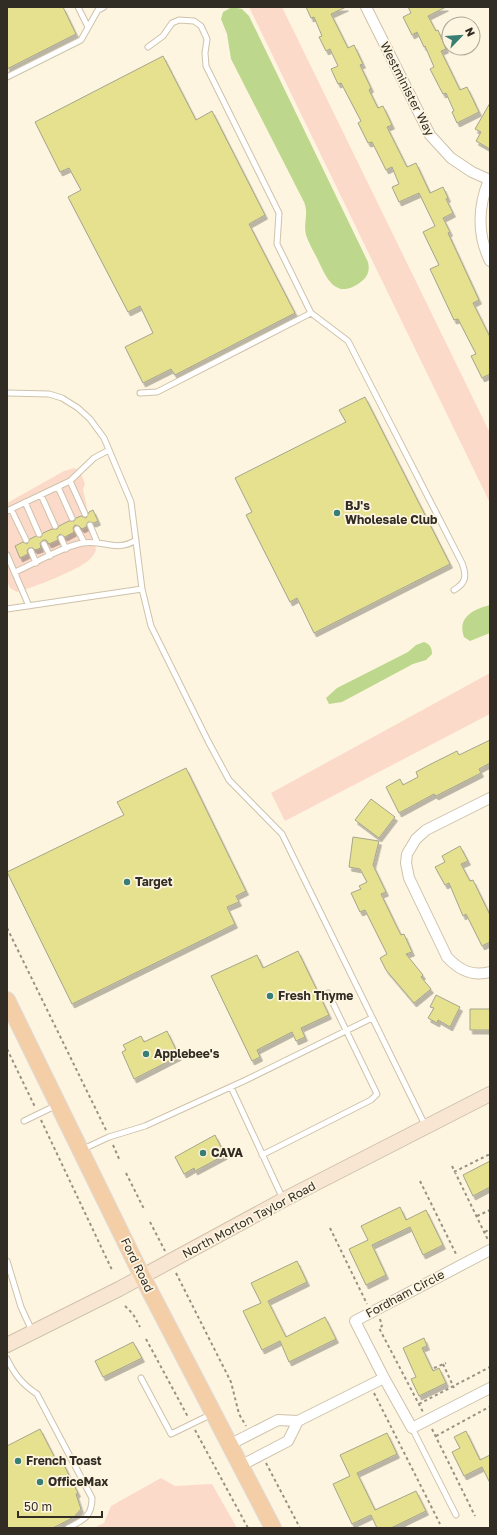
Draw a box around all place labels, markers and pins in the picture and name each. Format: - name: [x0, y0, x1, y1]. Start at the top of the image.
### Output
- place label: BJ's Wholesale Club: [345, 498, 438, 527]
- marker: BJ's Wholesale Club: [332, 508, 342, 518]
- place label: Target: [135, 874, 173, 889]
- marker: Target: [122, 877, 132, 887]
- place label: Fresh Thyme: [278, 988, 353, 1003]
- marker: Fresh Thyme: [265, 991, 275, 1001]
- place label: Applebee's: [154, 1046, 220, 1061]
- marker: Applebee's: [141, 1049, 151, 1059]
- place label: CAVA: [211, 1145, 244, 1160]
- marker: CAVA: [198, 1148, 208, 1158]
- place label: French Toast: [26, 1453, 102, 1468]
- marker: French Toast: [13, 1456, 23, 1466]
- place label: OfficeMax: [48, 1474, 108, 1489]
- marker: OfficeMax: [35, 1477, 45, 1487]

